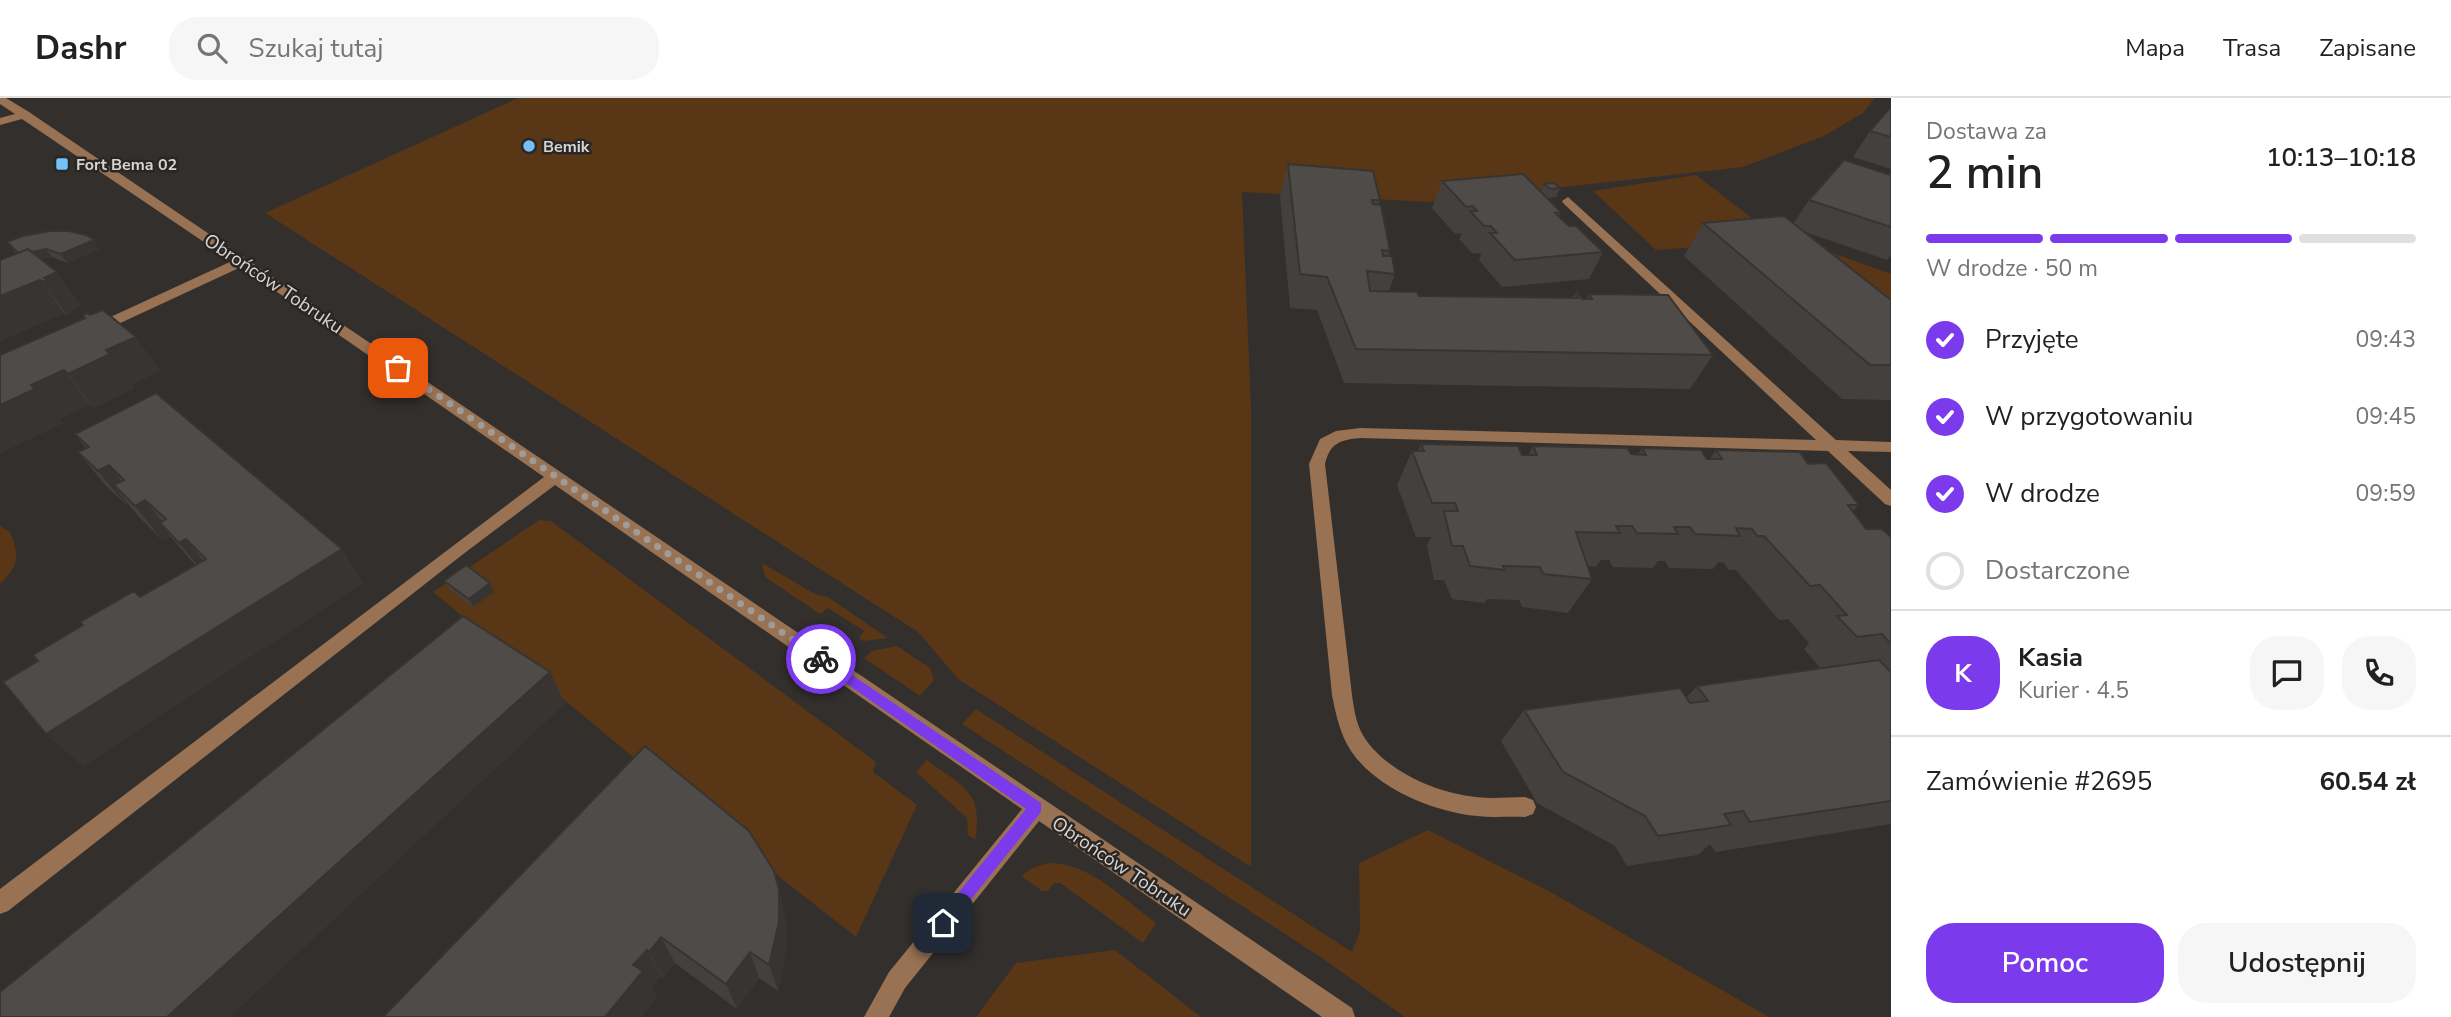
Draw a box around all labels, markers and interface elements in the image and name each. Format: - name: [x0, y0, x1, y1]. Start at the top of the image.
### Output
- search box: [169, 17, 659, 80]
- text: Dashr: [35, 26, 127, 71]
- icon: search: [193, 29, 231, 67]
- text: Szukaj tutaj: [249, 31, 383, 66]
- text: Mapa: [2125, 32, 2185, 64]
- text: Trasa: [2223, 32, 2281, 64]
- text: Zapisane: [2319, 32, 2416, 64]
- text: Dostawa za: [1926, 116, 2047, 147]
- place label: Bemik: [543, 136, 590, 158]
- marker: Bemik: [521, 138, 537, 154]
- text: 10:13–10:18: [2266, 140, 2416, 175]
- text: 2 min: [1926, 141, 2043, 204]
- place label: Fort Bema 02: [76, 154, 177, 176]
- marker: Fort Bema 02: [54, 156, 70, 172]
- street label: Obrońców Tobruku: [199, 228, 348, 340]
- text: W drodze · 50 m: [1926, 253, 2098, 284]
- icon: check: [1926, 321, 1964, 359]
- text: Przyjęte: [1985, 322, 2079, 357]
- text: 09:43: [2356, 324, 2416, 355]
- pin: [368, 338, 428, 398]
- icon: bag: [379, 349, 417, 387]
- icon: check: [1926, 398, 1964, 436]
- text: W przygotowaniu: [1985, 399, 2193, 434]
- text: 09:45: [2356, 401, 2416, 432]
- icon: check: [1926, 475, 1964, 513]
- text: W drodze: [1985, 476, 2100, 511]
- text: 09:59: [2356, 478, 2416, 509]
- text: Dostarczone: [1985, 553, 2130, 588]
- courier: [786, 624, 856, 694]
- button: chat: [2250, 636, 2324, 710]
- button: phone: [2342, 636, 2416, 710]
- icon: bike: [802, 640, 840, 678]
- text: Kasia: [2018, 640, 2083, 675]
- text: K: [1954, 656, 1972, 691]
- text: Kurier · 4.5: [2018, 675, 2129, 706]
- text: Zamówienie #2695: [1926, 764, 2152, 799]
- text: 60.54 zł: [2320, 764, 2416, 799]
- street label: Obrońców Tobruku: [1047, 811, 1196, 923]
- pin: [913, 893, 973, 953]
- icon: home: [924, 904, 962, 942]
- button: Pomoc: [1926, 923, 2164, 1003]
- button: Udostępnij: [2178, 923, 2416, 1003]

